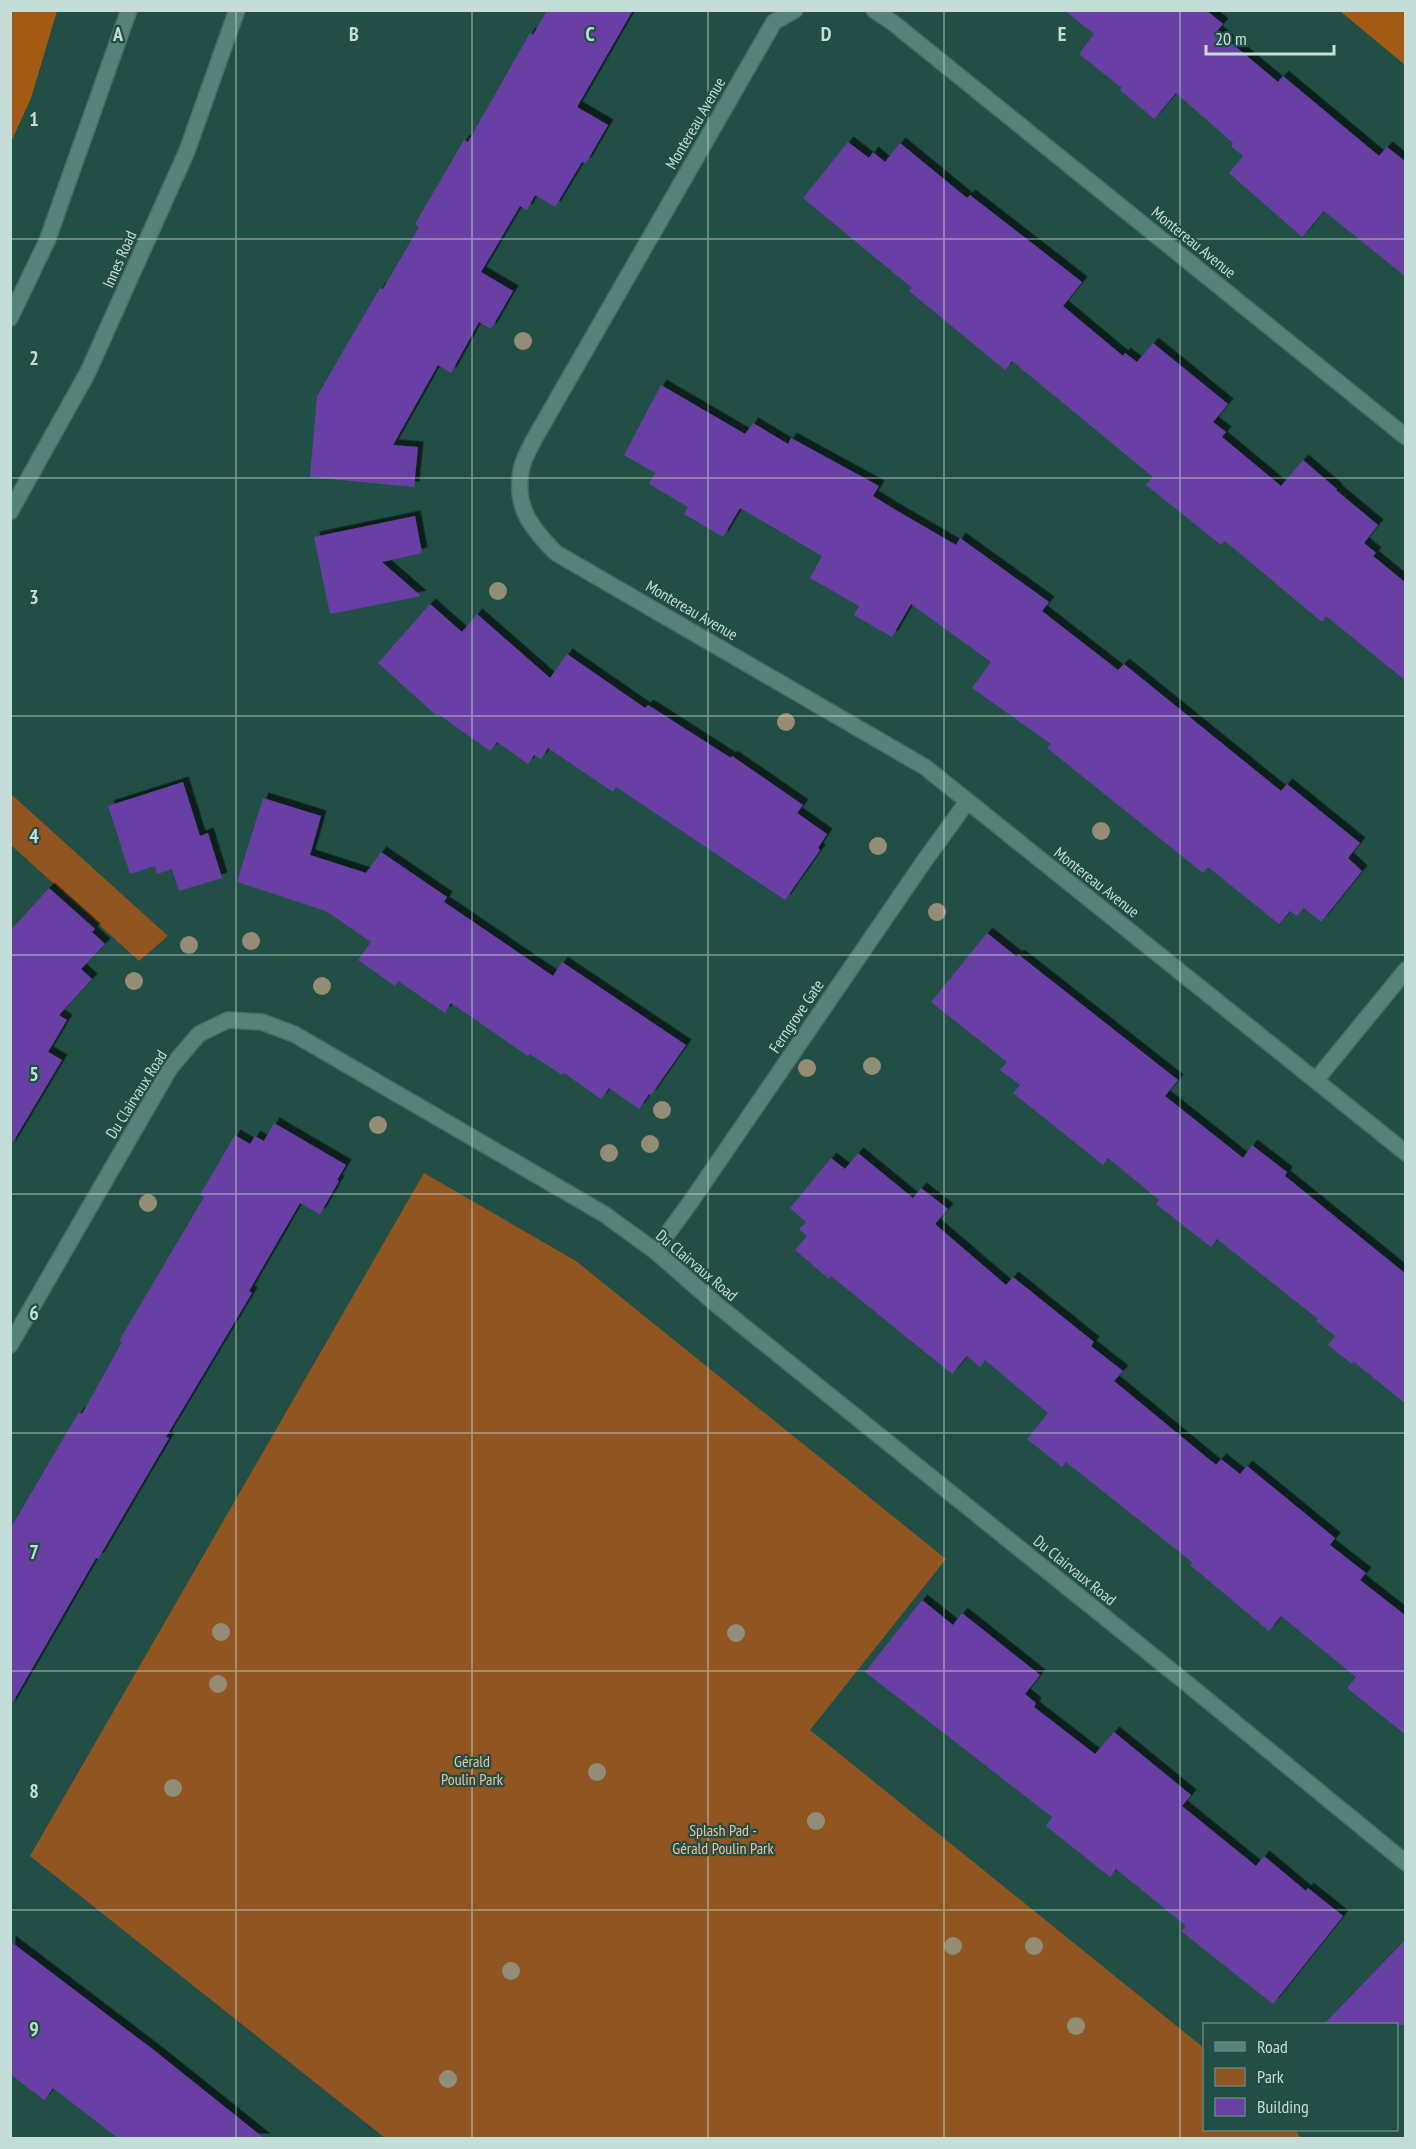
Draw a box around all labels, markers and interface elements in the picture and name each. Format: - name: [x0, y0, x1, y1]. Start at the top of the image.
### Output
- scale bar: [1206, 18, 1334, 56]
- text: A: [112, 21, 124, 47]
- text: B: [349, 21, 359, 47]
- text: C: [585, 21, 595, 47]
- text: D: [821, 21, 832, 47]
- text: E: [1058, 21, 1066, 47]
- text: 20 m: [1215, 27, 1247, 50]
- street label: Montereau Avenue: [661, 73, 729, 173]
- text: 1: [29, 106, 39, 132]
- street label: Montereau Avenue: [1148, 202, 1240, 282]
- street label: Innes Road: [98, 227, 140, 291]
- text: 2: [29, 345, 39, 371]
- street label: Montereau Avenue: [642, 576, 742, 644]
- text: 3: [29, 584, 39, 610]
- text: 4: [29, 823, 39, 849]
- street label: Montereau Avenue: [1050, 842, 1144, 922]
- street label: Ferngrove Gate: [764, 976, 828, 1056]
- street label: Du Clairvaux Road: [101, 1046, 171, 1142]
- text: 5: [29, 1061, 39, 1087]
- street label: Du Clairvaux Road: [652, 1225, 742, 1305]
- text: 6: [29, 1300, 39, 1326]
- street label: Du Clairvaux Road: [1030, 1531, 1120, 1609]
- text: 7: [29, 1539, 39, 1565]
- park label: Gérald Poulin Park: [441, 1751, 504, 1789]
- text: 8: [29, 1778, 39, 1804]
- park label: Splash Pad - Gérald Poulin Park: [672, 1820, 774, 1858]
- text: 9: [29, 2016, 39, 2042]
- legend: [1203, 2023, 1398, 2131]
- text: Road: [1257, 2035, 1288, 2058]
- text: Park: [1257, 2065, 1284, 2088]
- text: Building: [1257, 2095, 1309, 2118]

